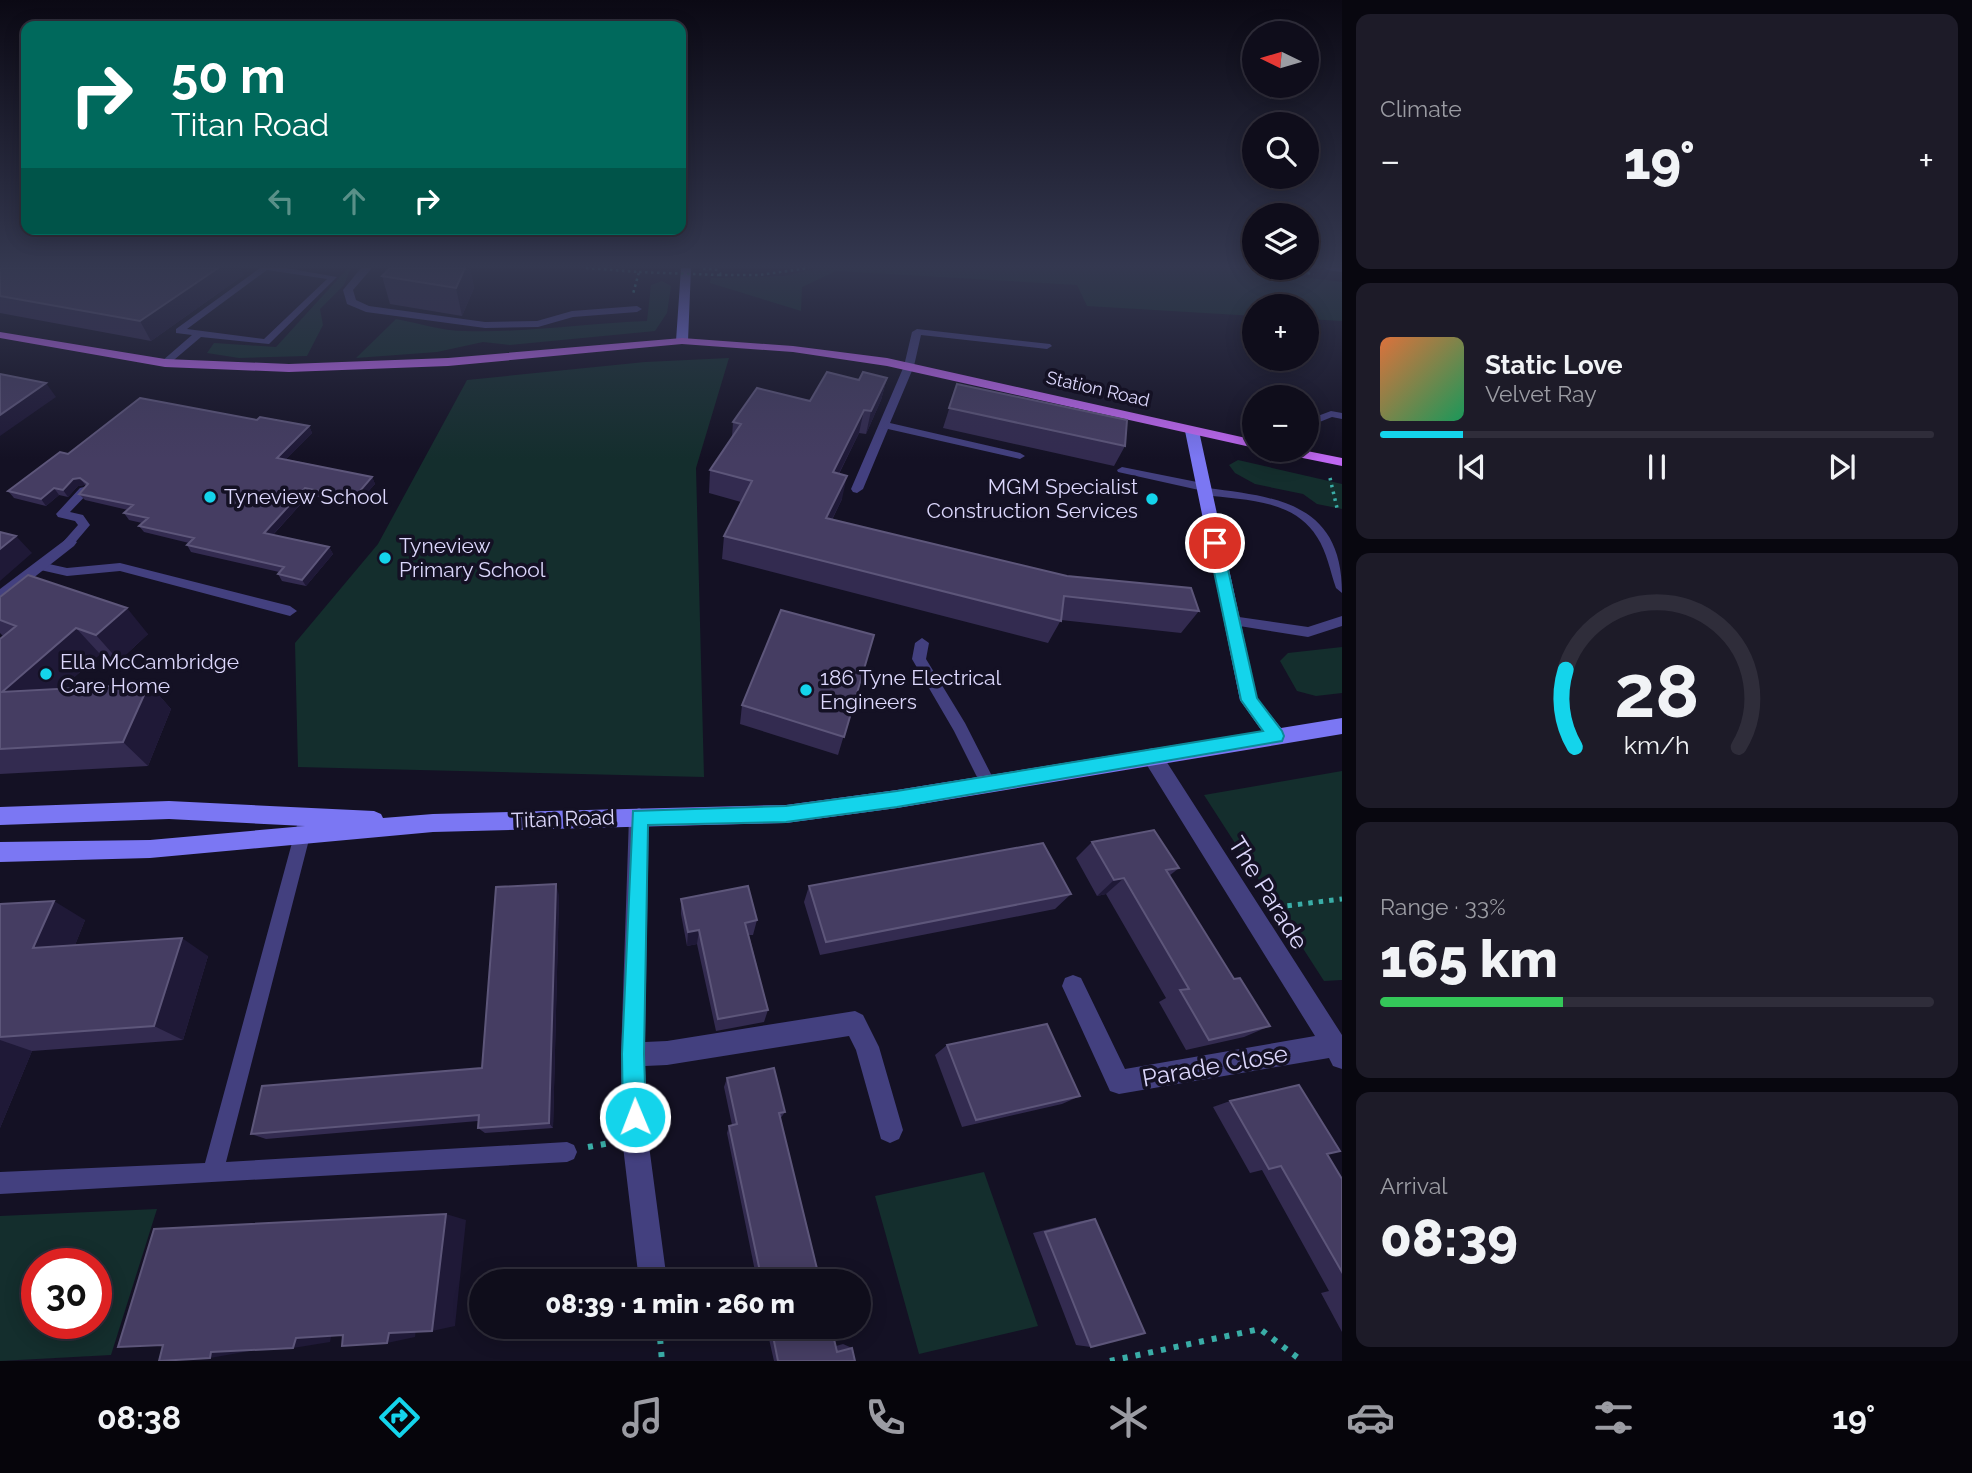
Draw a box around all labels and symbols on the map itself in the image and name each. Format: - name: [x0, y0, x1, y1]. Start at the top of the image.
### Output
- north arrow: [1242, 21, 1320, 98]
- street label: Station Road: [1044, 366, 1152, 411]
- place label: MGM Specialist Construction Services: [926, 474, 1138, 523]
- place label: Tyneview School: [224, 484, 388, 509]
- marker: Tyneview School: [202, 489, 218, 505]
- marker: MGM Specialist Construction Services: [1144, 491, 1160, 507]
- pin: [1185, 513, 1245, 573]
- place label: Tyneview Primary School: [399, 533, 546, 582]
- marker: Tyneview Primary School: [377, 550, 393, 566]
- place label: Ella McCambridge Care Home: [60, 649, 239, 698]
- place label: 186 Tyne Electrical Engineers: [820, 665, 1002, 714]
- marker: Ella McCambridge Care Home: [38, 666, 54, 682]
- marker: 186 Tyne Electrical Engineers: [798, 682, 814, 698]
- street label: Titan Road: [511, 804, 615, 833]
- street label: The Parade: [1222, 831, 1314, 954]
- street label: Parade Close: [1140, 1038, 1290, 1093]
- position arrow: [598, 1080, 672, 1154]
- speed limit sign: 30: [21, 1248, 112, 1339]

